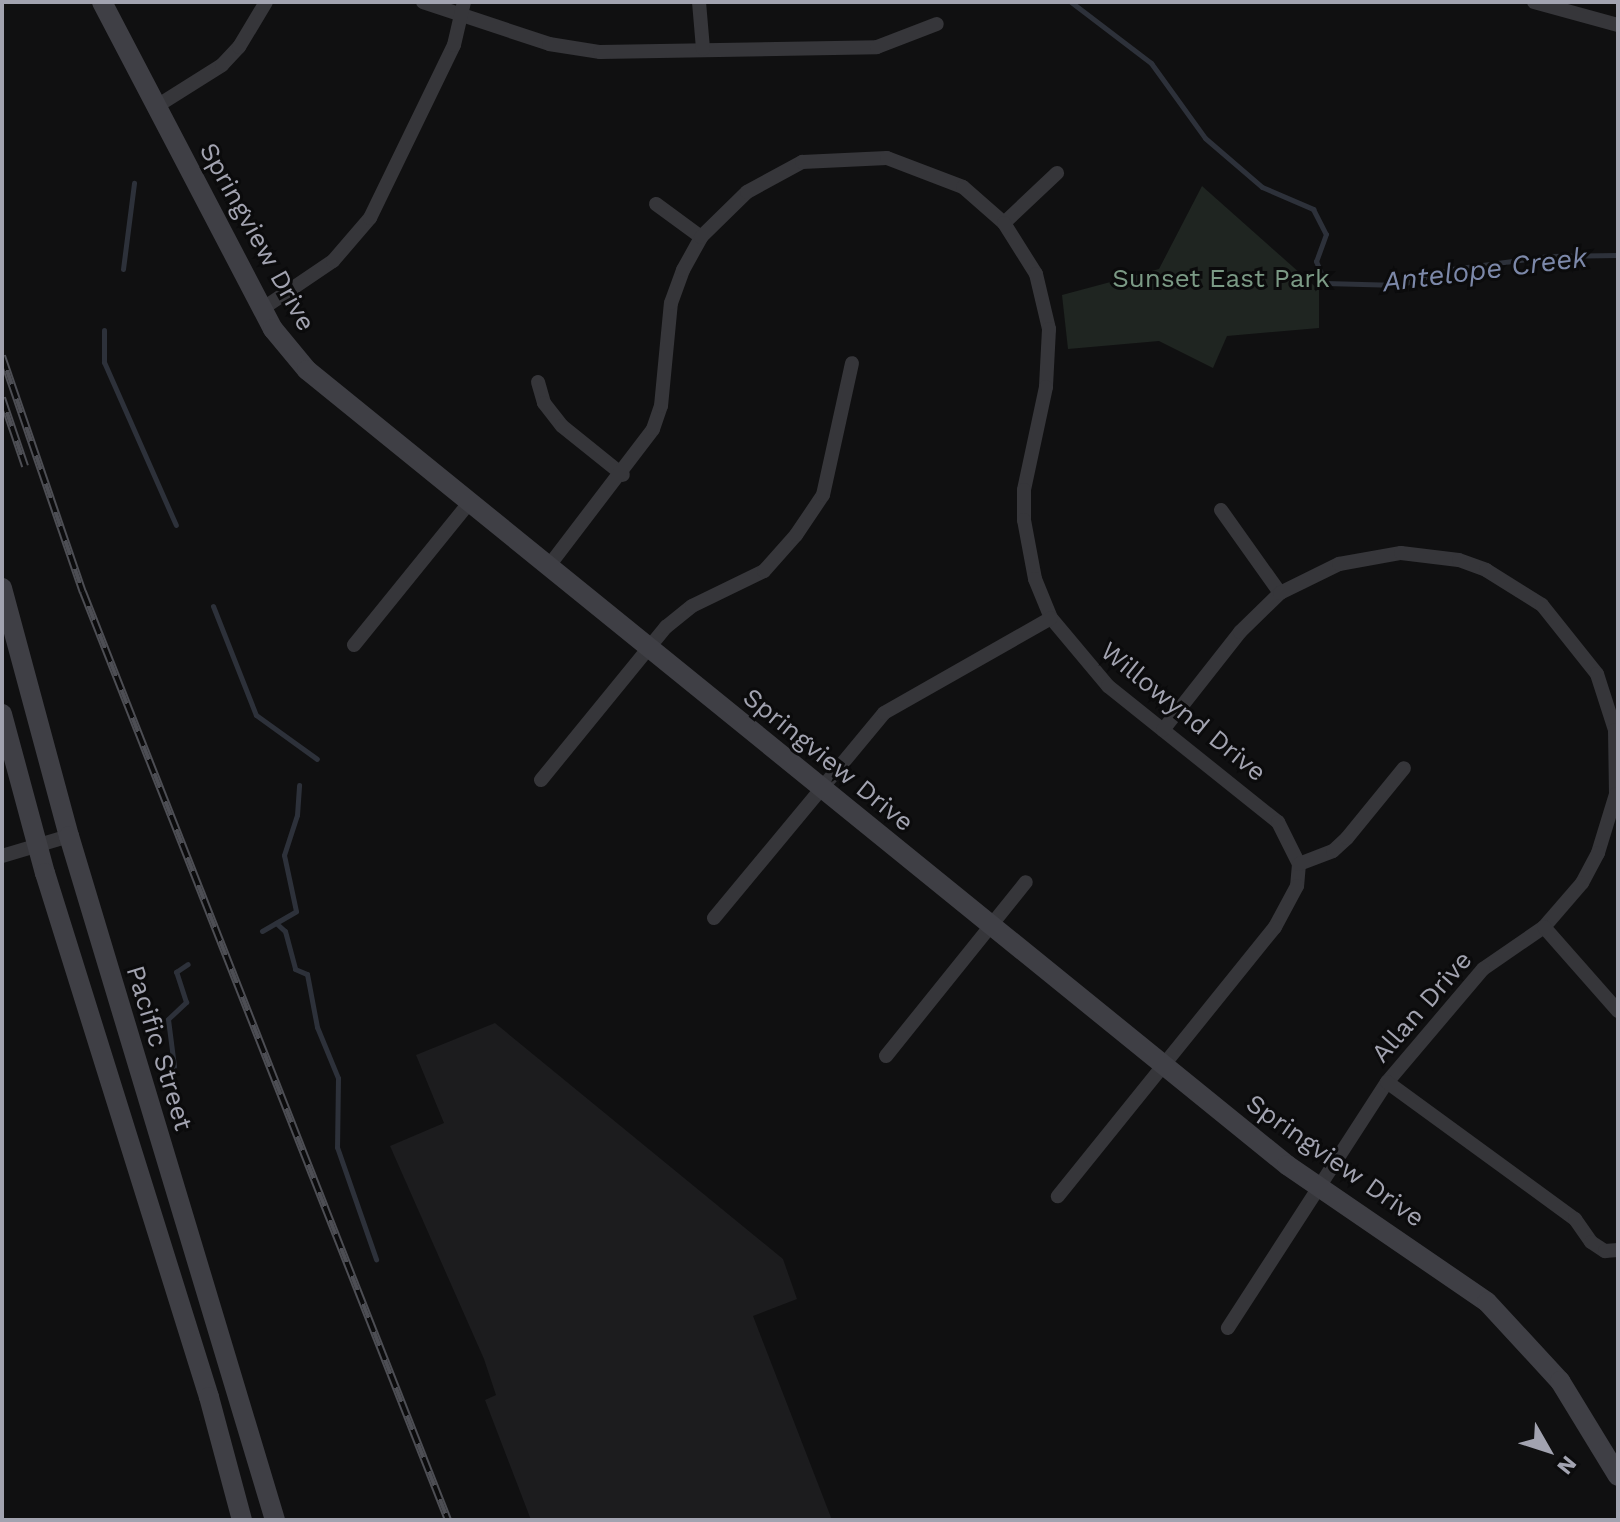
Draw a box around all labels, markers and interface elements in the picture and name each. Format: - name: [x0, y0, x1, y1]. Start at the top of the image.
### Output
- street label: Springview Drive: [192, 137, 322, 337]
- water label: Antelope Creek: [1381, 241, 1589, 299]
- park label: Sunset East Park: [1112, 263, 1330, 295]
- street label: Willowynd Drive: [1094, 636, 1272, 788]
- street label: Springview Drive: [736, 682, 920, 838]
- street label: Allan Drive: [1365, 945, 1479, 1069]
- street label: Pacific Street: [119, 962, 199, 1134]
- street label: Springview Drive: [1240, 1088, 1430, 1234]
- north arrow: [1508, 1410, 1588, 1490]
- text: N: [1552, 1451, 1582, 1480]

